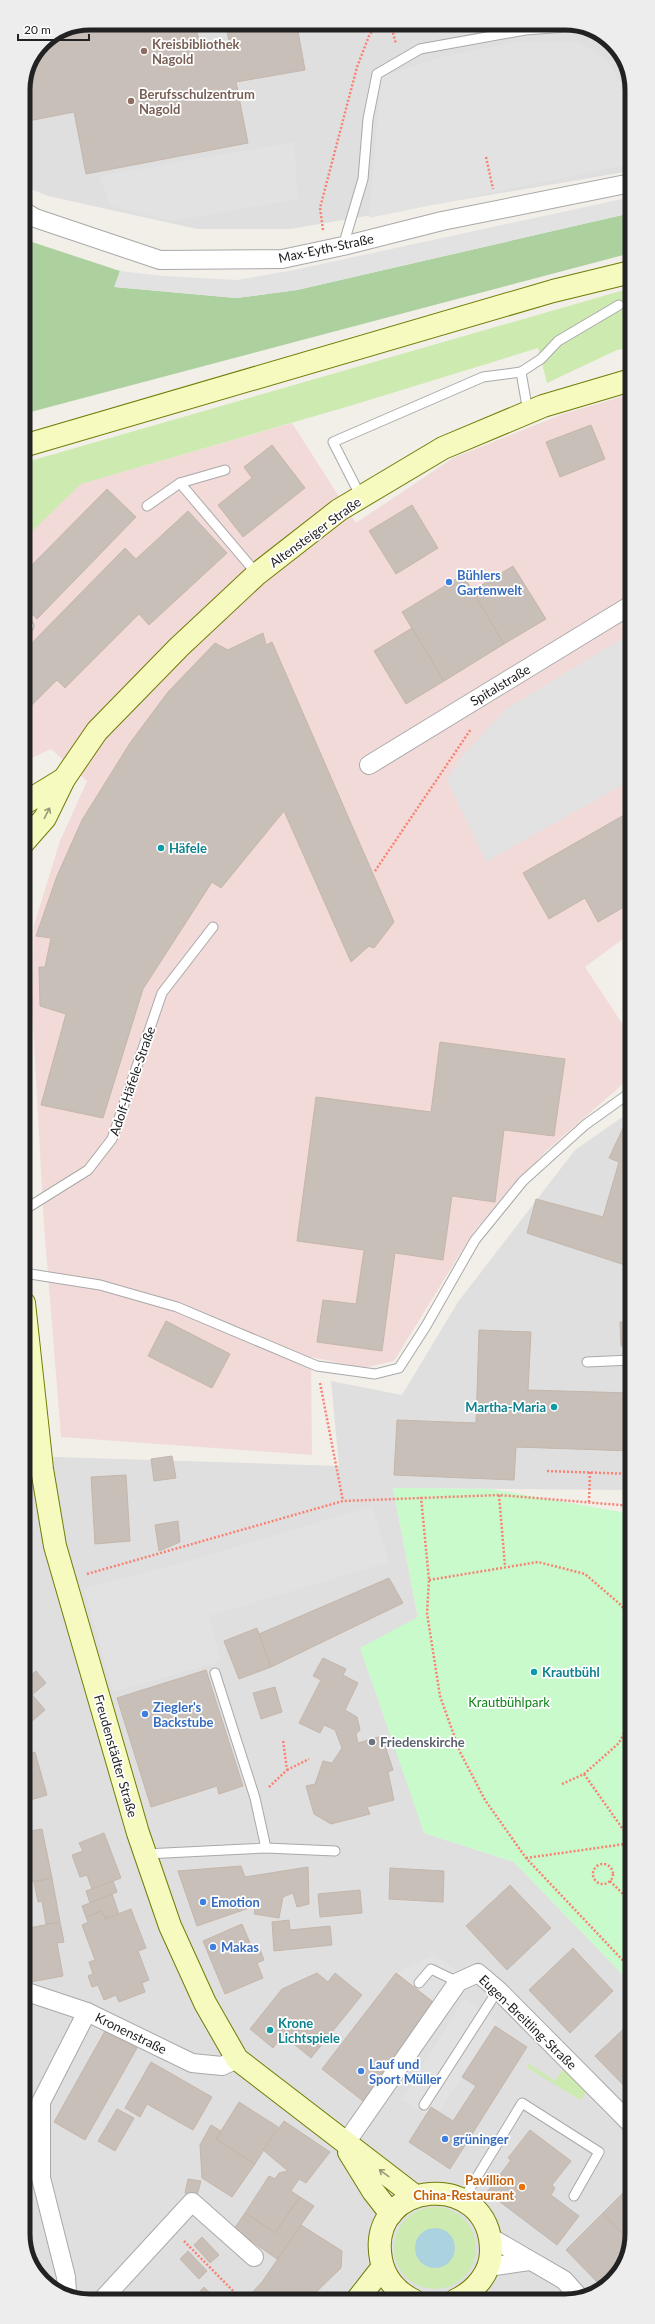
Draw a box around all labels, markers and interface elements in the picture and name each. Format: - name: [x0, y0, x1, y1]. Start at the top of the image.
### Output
- scale bar: [18, 16, 89, 42]
- text: 20 m: [24, 22, 51, 37]
- place label: Kreisbibliothek Nagold: [152, 36, 240, 67]
- marker: Kreisbibliothek Nagold: [139, 46, 149, 56]
- place label: Berufsschulzentrum Nagold: [139, 86, 255, 117]
- marker: Berufsschulzentrum Nagold: [126, 96, 136, 106]
- street label: Max-Eyth-Straße: [277, 230, 375, 266]
- street label: Altensteiger Straße: [266, 493, 364, 571]
- place label: Bühlers Gartenwelt: [457, 567, 522, 598]
- marker: Bühlers Gartenwelt: [444, 577, 454, 587]
- street label: Spitalstraße: [467, 661, 533, 709]
- one-way arrow: [44, 807, 52, 819]
- place label: Häfele: [169, 840, 207, 856]
- marker: Häfele: [156, 843, 166, 853]
- street label: Adolf-Häfele-Straße: [106, 1024, 158, 1138]
- place label: Martha-Maria: [465, 1399, 546, 1415]
- marker: Martha-Maria: [549, 1402, 559, 1412]
- place label: Krautbühl: [542, 1664, 600, 1680]
- marker: Krautbühl: [529, 1667, 539, 1677]
- street label: Freudenstädter Straße: [91, 1693, 141, 1819]
- park label: Krautbühlpark: [468, 1694, 550, 1710]
- place label: Ziegler's Backstube: [153, 1699, 214, 1730]
- marker: Ziegler's Backstube: [140, 1709, 150, 1719]
- place label: Friedenskirche: [380, 1734, 465, 1750]
- marker: Friedenskirche: [367, 1737, 377, 1747]
- place label: Emotion: [211, 1894, 260, 1910]
- marker: Emotion: [198, 1897, 208, 1907]
- place label: Makas: [221, 1939, 259, 1955]
- marker: Makas: [208, 1942, 218, 1952]
- street label: Eugen-Breitling-Straße: [476, 1971, 580, 2073]
- street label: Kronenstraße: [93, 2009, 170, 2057]
- place label: Krone Lichtspiele: [278, 2015, 340, 2046]
- marker: Krone Lichtspiele: [265, 2025, 275, 2035]
- place label: Lauf und Sport Müller: [369, 2056, 442, 2087]
- marker: Lauf und Sport Müller: [356, 2066, 366, 2076]
- place label: grüninger: [453, 2131, 509, 2147]
- marker: grüninger: [440, 2134, 450, 2144]
- one-way arrow: [378, 2168, 389, 2177]
- place label: Pavillion China-Restaurant: [413, 2172, 514, 2203]
- marker: Pavillion China-Restaurant: [517, 2182, 527, 2192]

